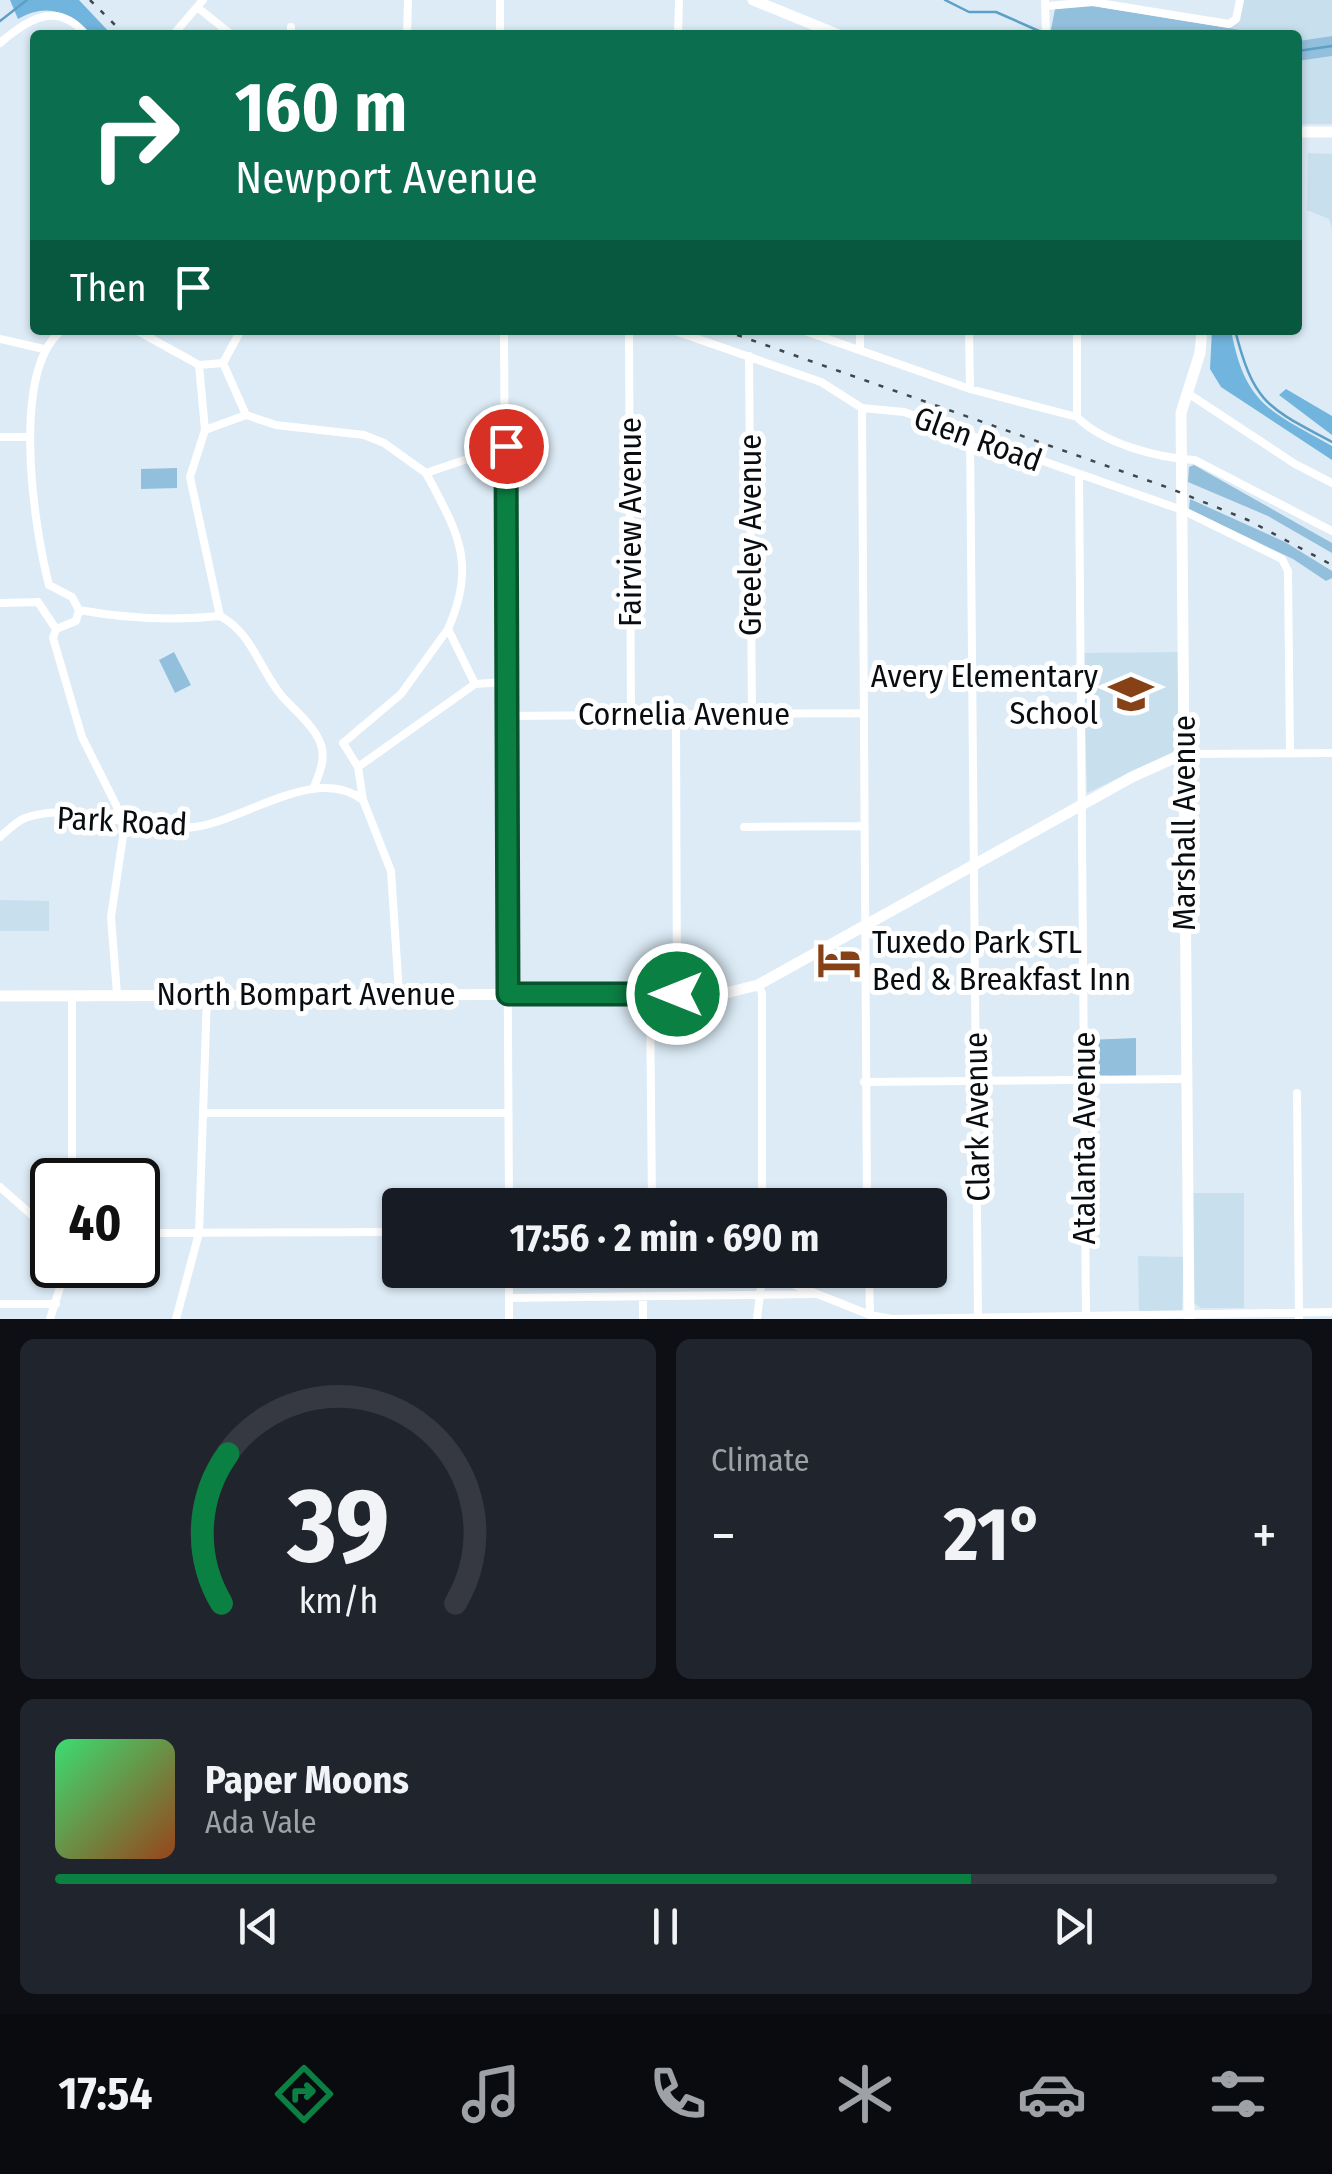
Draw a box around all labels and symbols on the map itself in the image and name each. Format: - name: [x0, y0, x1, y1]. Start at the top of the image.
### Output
- street label: Glen Road: [909, 398, 1047, 480]
- pin: [464, 404, 549, 489]
- street label: Fairview Avenue: [611, 417, 649, 627]
- street label: Greeley Avenue: [731, 434, 769, 636]
- place label: Avery Elementary School: [871, 657, 1099, 732]
- school or university icon: Avery Elementary School: [1107, 670, 1155, 718]
- street label: Cornelia Avenue: [578, 695, 790, 733]
- street label: Marshall Avenue: [1165, 715, 1203, 931]
- street label: Park Road: [56, 799, 188, 843]
- place label: Tuxedo Park STL Bed & Breakfast Inn: [872, 923, 1131, 998]
- hotel icon: Tuxedo Park STL Bed & Breakfast Inn: [815, 936, 863, 984]
- position arrow: [625, 942, 729, 1046]
- street label: North Bompart Avenue: [157, 975, 455, 1013]
- street label: Clark Avenue: [957, 1032, 997, 1202]
- street label: Atalanta Avenue: [1065, 1032, 1103, 1244]
- speed limit sign: 40: [30, 1158, 160, 1288]

